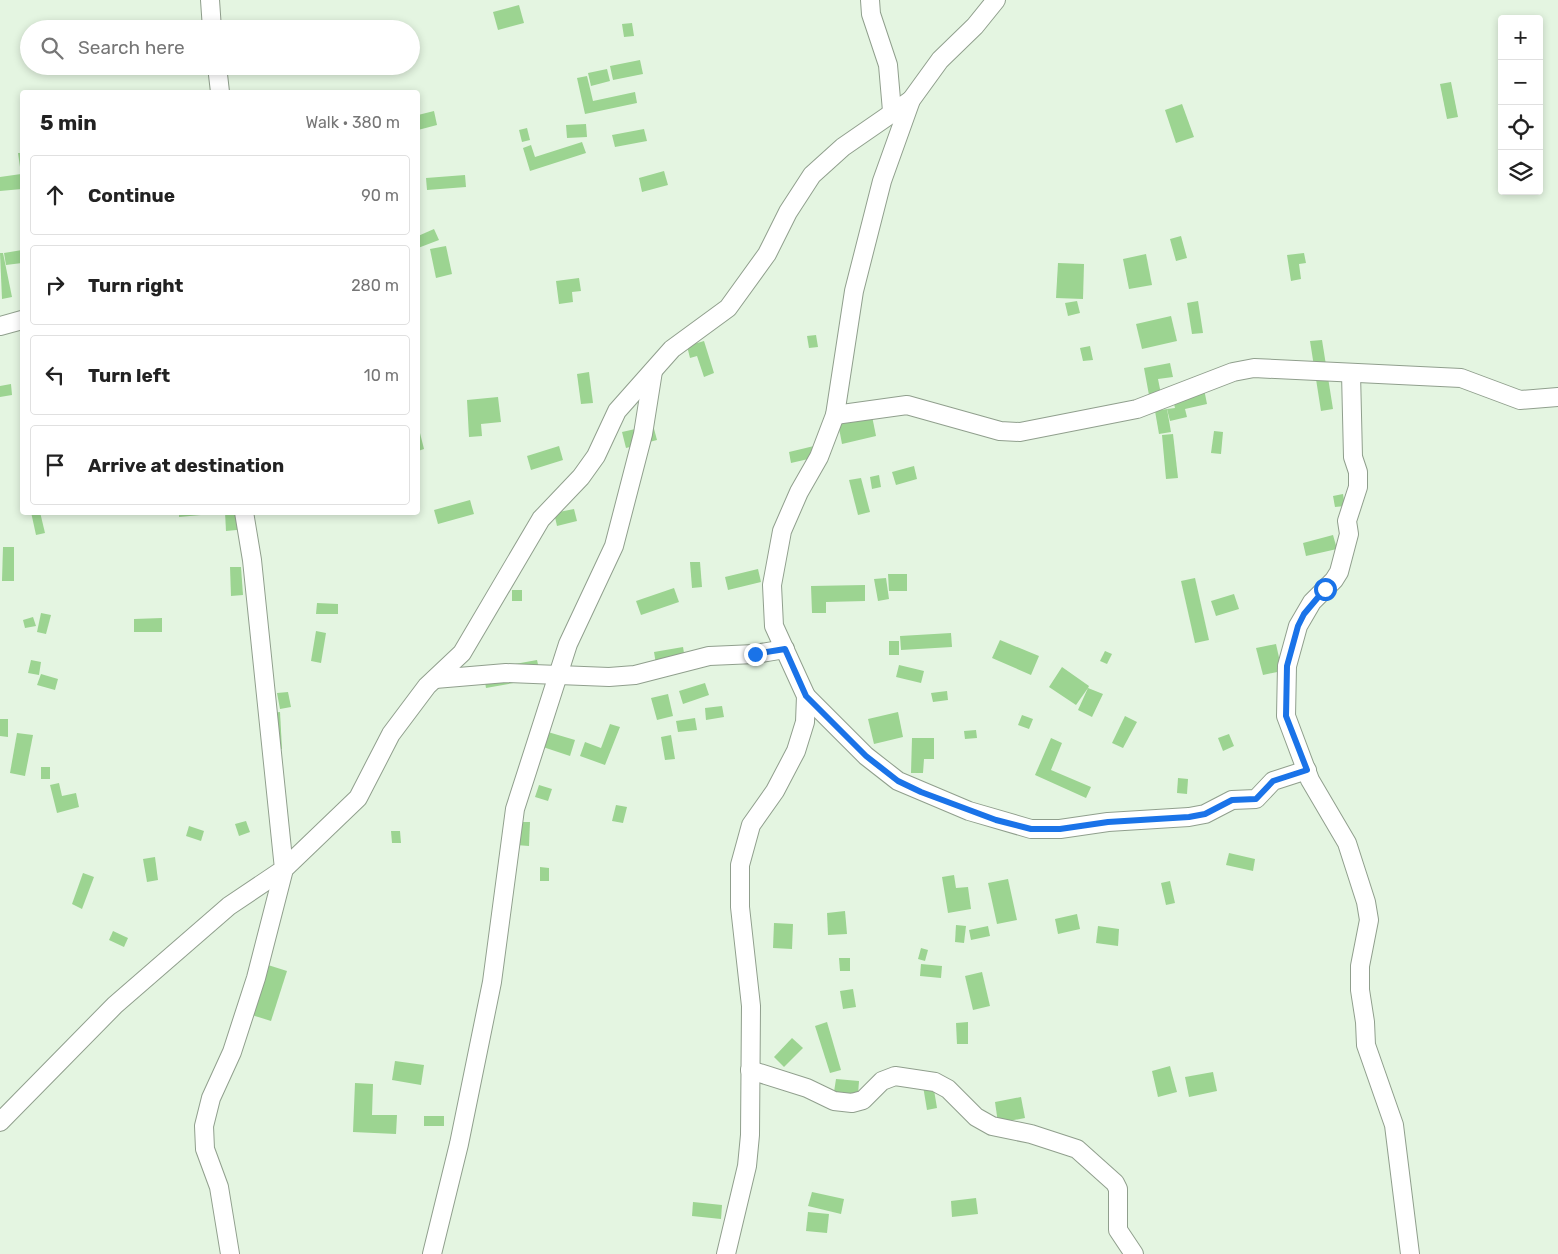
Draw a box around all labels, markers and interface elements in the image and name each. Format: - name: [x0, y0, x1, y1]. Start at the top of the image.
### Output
- map controls: [1498, 15, 1543, 195]
- button: +: [1498, 15, 1543, 60]
- search box: [20, 20, 420, 75]
- icon: search: [38, 34, 66, 62]
- text: Search here: [78, 36, 185, 59]
- button: −: [1498, 60, 1543, 105]
- button: locate: [1498, 105, 1543, 150]
- text: 5 min: [40, 110, 97, 135]
- text: Walk · 380 m: [306, 113, 400, 132]
- button: layers: [1498, 150, 1543, 195]
- icon: ahead: [41, 181, 69, 209]
- text: Continue: [88, 184, 175, 207]
- text: 90 m: [361, 186, 399, 205]
- icon: right: [41, 271, 69, 299]
- text: Turn right: [88, 274, 183, 297]
- text: 280 m: [351, 276, 399, 295]
- icon: left: [41, 361, 69, 389]
- text: Turn left: [88, 364, 170, 387]
- text: 10 m: [364, 366, 399, 385]
- icon: arrive: [41, 451, 69, 479]
- text: Arrive at destination: [88, 454, 284, 477]
- route start: [1314, 578, 1337, 601]
- route end: [744, 643, 767, 666]

